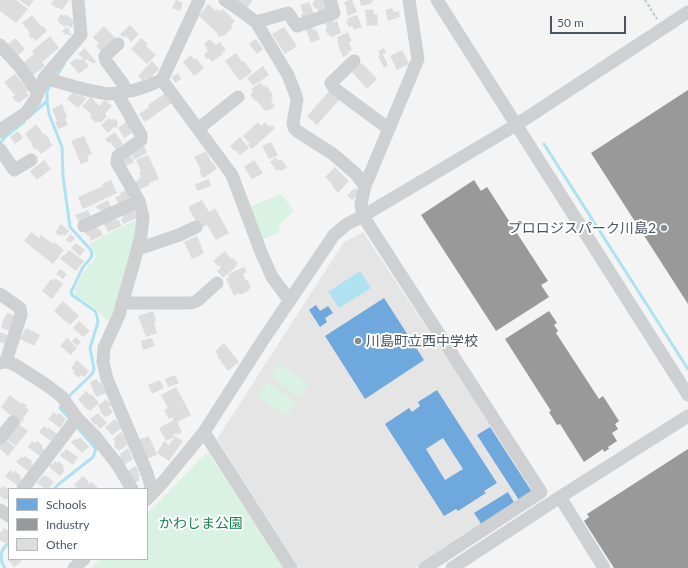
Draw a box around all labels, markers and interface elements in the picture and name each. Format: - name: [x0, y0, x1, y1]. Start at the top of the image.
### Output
- scale bar: [552, 8, 628, 34]
- text: 50 m: [557, 15, 584, 30]
- place label: プロロジスパーク川島2: [508, 220, 656, 236]
- marker: プロロジスパーク川島2: [659, 223, 669, 233]
- place label: 川島町立西中学校: [366, 333, 478, 349]
- marker: 川島町立西中学校: [353, 336, 363, 346]
- legend: [8, 488, 148, 560]
- text: Schools: [46, 497, 87, 512]
- park label: かわじま公園: [159, 515, 243, 531]
- text: Industry: [46, 517, 89, 532]
- text: Other: [46, 537, 77, 552]

